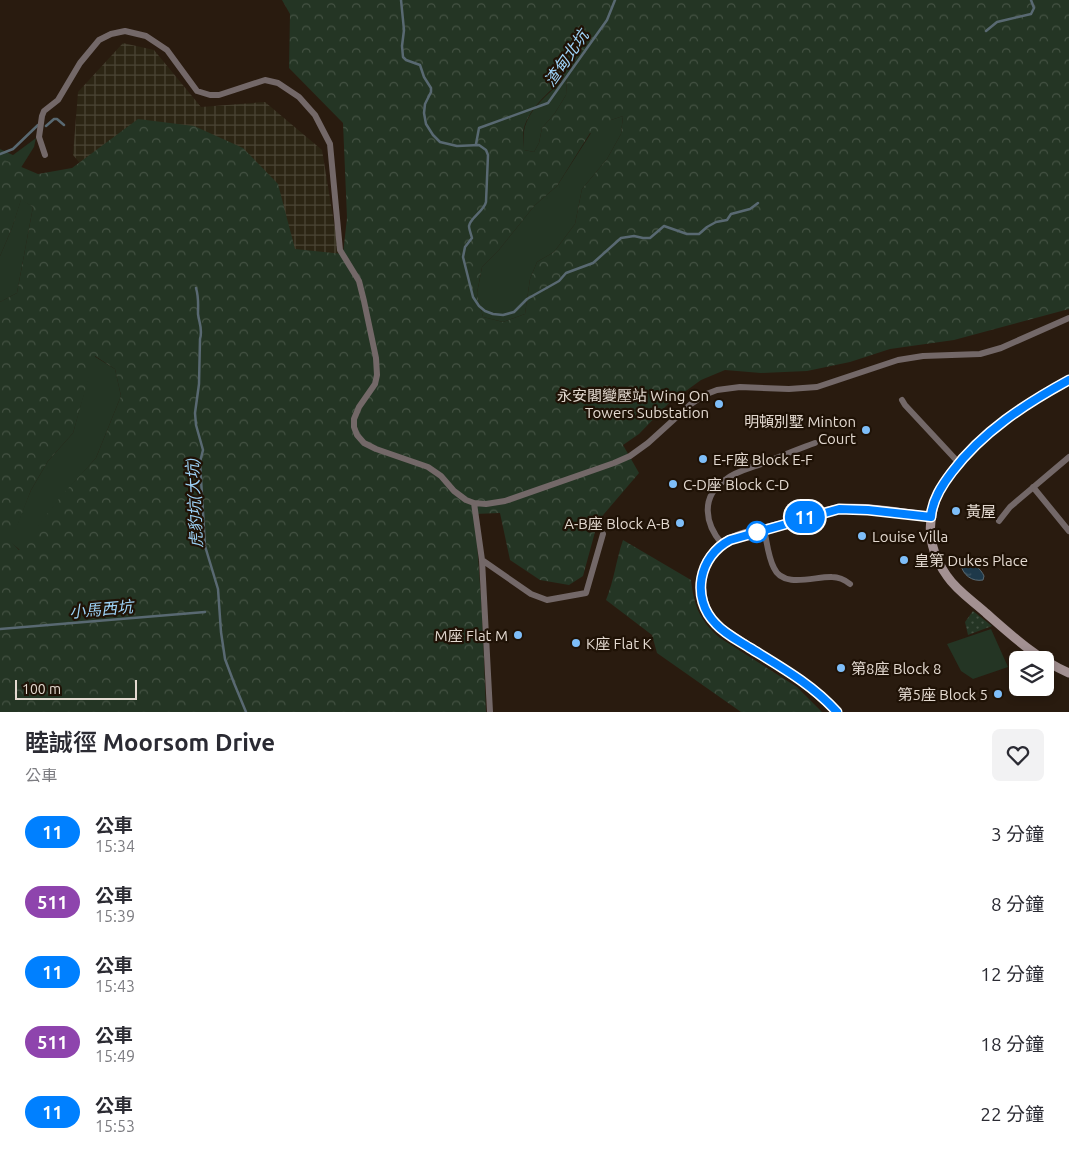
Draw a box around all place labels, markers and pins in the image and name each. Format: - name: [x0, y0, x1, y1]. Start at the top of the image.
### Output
- place label: 永安閣變壓站 Wing On Towers Substation: [557, 387, 709, 421]
- marker: 永安閣變壓站 Wing On Towers Substation: [713, 398, 725, 410]
- place label: 明頓別墅 Minton Court: [744, 413, 856, 447]
- marker: 明頓別墅 Minton Court: [860, 424, 872, 436]
- place label: E-F座 Block E-F: [713, 451, 813, 468]
- marker: E-F座 Block E-F: [697, 453, 709, 465]
- place label: C-D座 Block C-D: [683, 476, 789, 493]
- marker: C-D座 Block C-D: [667, 478, 679, 490]
- place label: 黃屋: [966, 503, 996, 520]
- marker: 黃屋: [950, 505, 962, 517]
- place label: A-B座 Block A-B: [564, 515, 670, 532]
- marker: A-B座 Block A-B: [674, 517, 686, 529]
- unlabelled marker: [746, 521, 768, 543]
- place label: Louise Villa: [872, 528, 948, 545]
- marker: Louise Villa: [856, 530, 868, 542]
- place label: 皇第 Dukes Place: [914, 552, 1028, 569]
- marker: 皇第 Dukes Place: [898, 554, 910, 566]
- place label: M座 Flat M: [435, 627, 508, 644]
- marker: M座 Flat M: [512, 629, 524, 641]
- place label: K座 Flat K: [586, 635, 652, 652]
- marker: K座 Flat K: [570, 637, 582, 649]
- place label: 第8座 Block 8: [851, 660, 942, 677]
- marker: 第8座 Block 8: [835, 662, 847, 674]
- place label: 第5座 Block 5: [897, 686, 988, 703]
- marker: 第5座 Block 5: [992, 688, 1004, 700]

